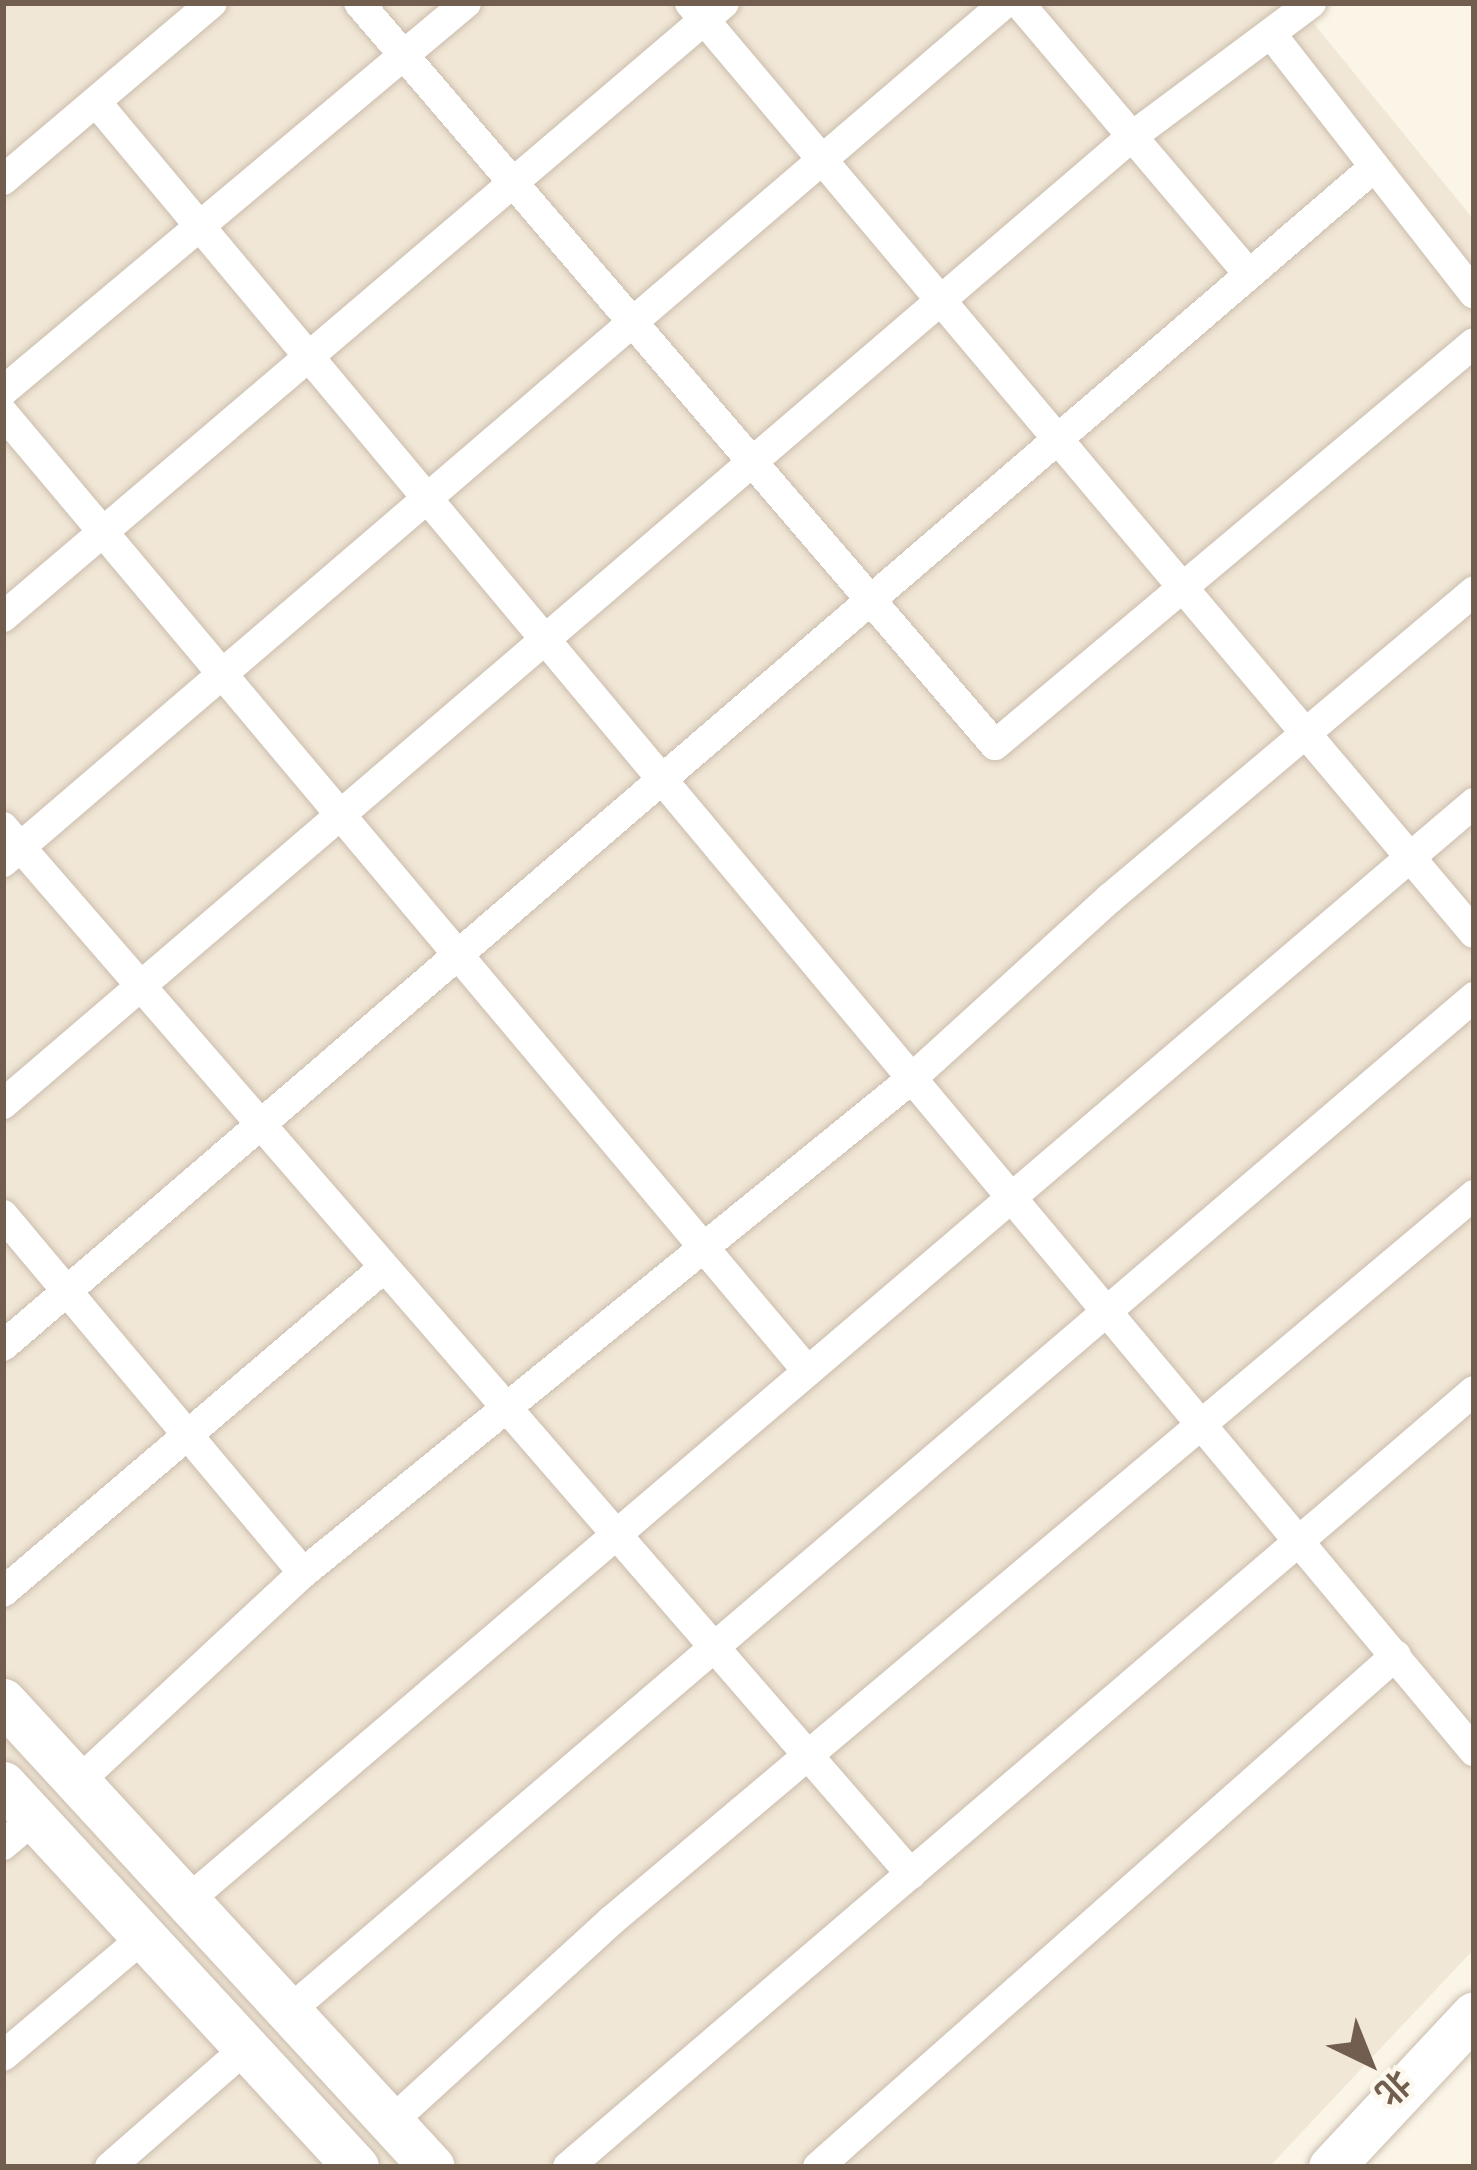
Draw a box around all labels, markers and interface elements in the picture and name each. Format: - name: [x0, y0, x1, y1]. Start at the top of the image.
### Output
- north arrow: [1309, 2002, 1429, 2122]
- text: 北: [1369, 2063, 1419, 2114]

